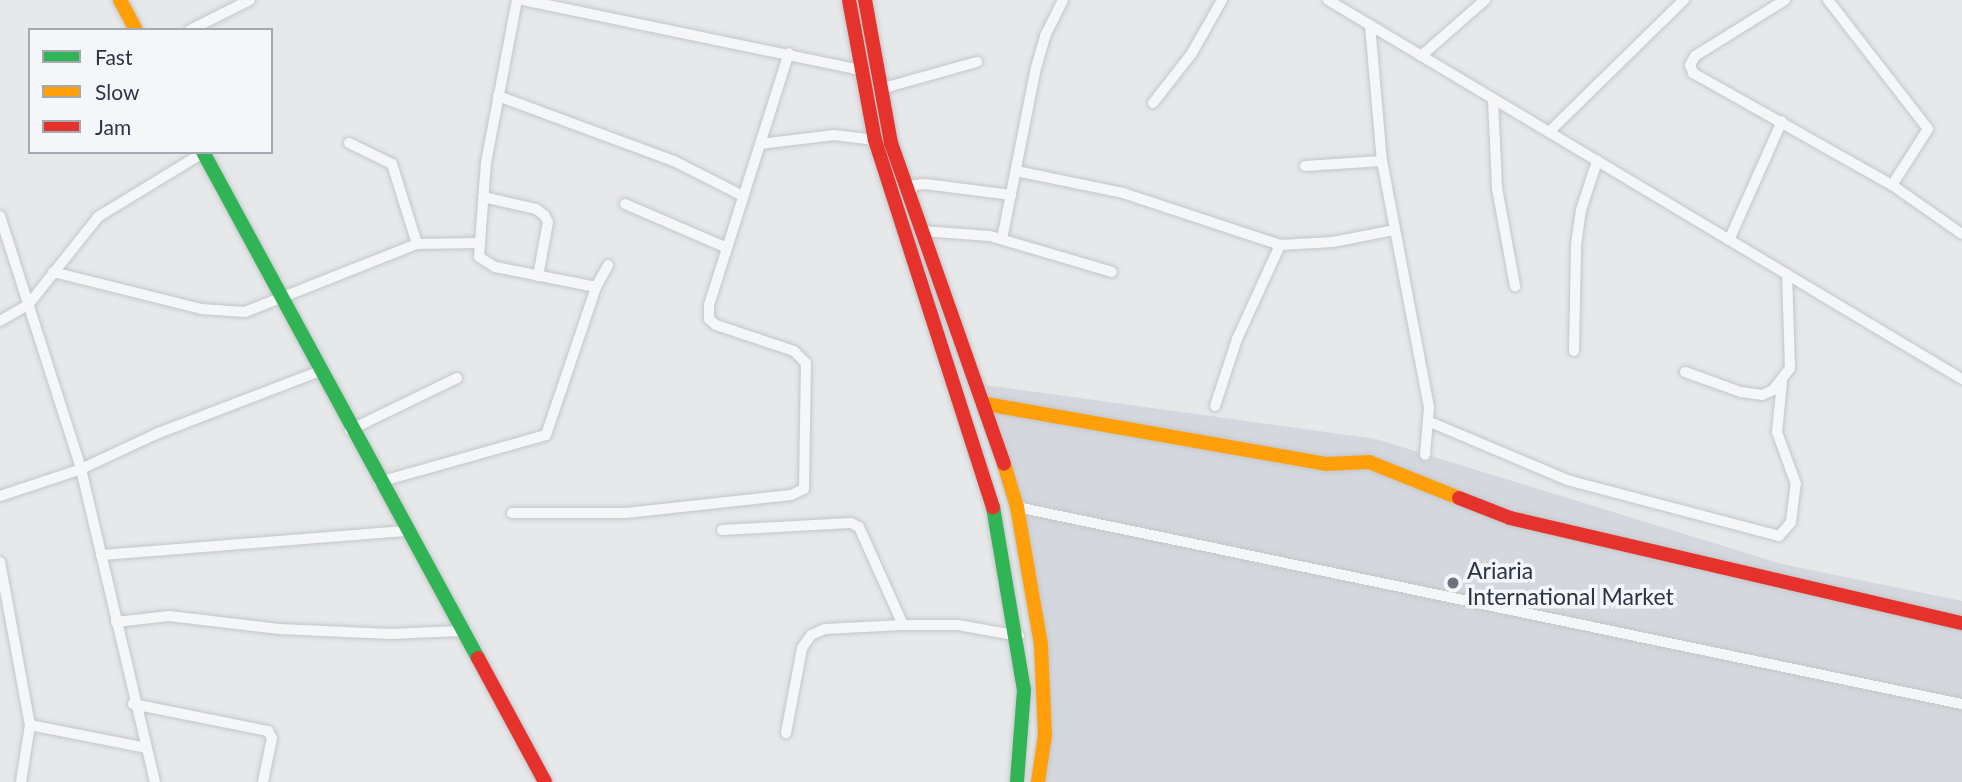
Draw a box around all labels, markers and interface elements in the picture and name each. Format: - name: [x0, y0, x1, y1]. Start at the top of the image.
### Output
- legend: [28, 28, 273, 154]
- text: Fast: [95, 44, 132, 69]
- text: Slow: [95, 79, 139, 104]
- text: Jam: [95, 114, 131, 139]
- place label: Ariaria International Market: [1467, 556, 1674, 610]
- marker: Ariaria International Market: [1445, 575, 1461, 591]

